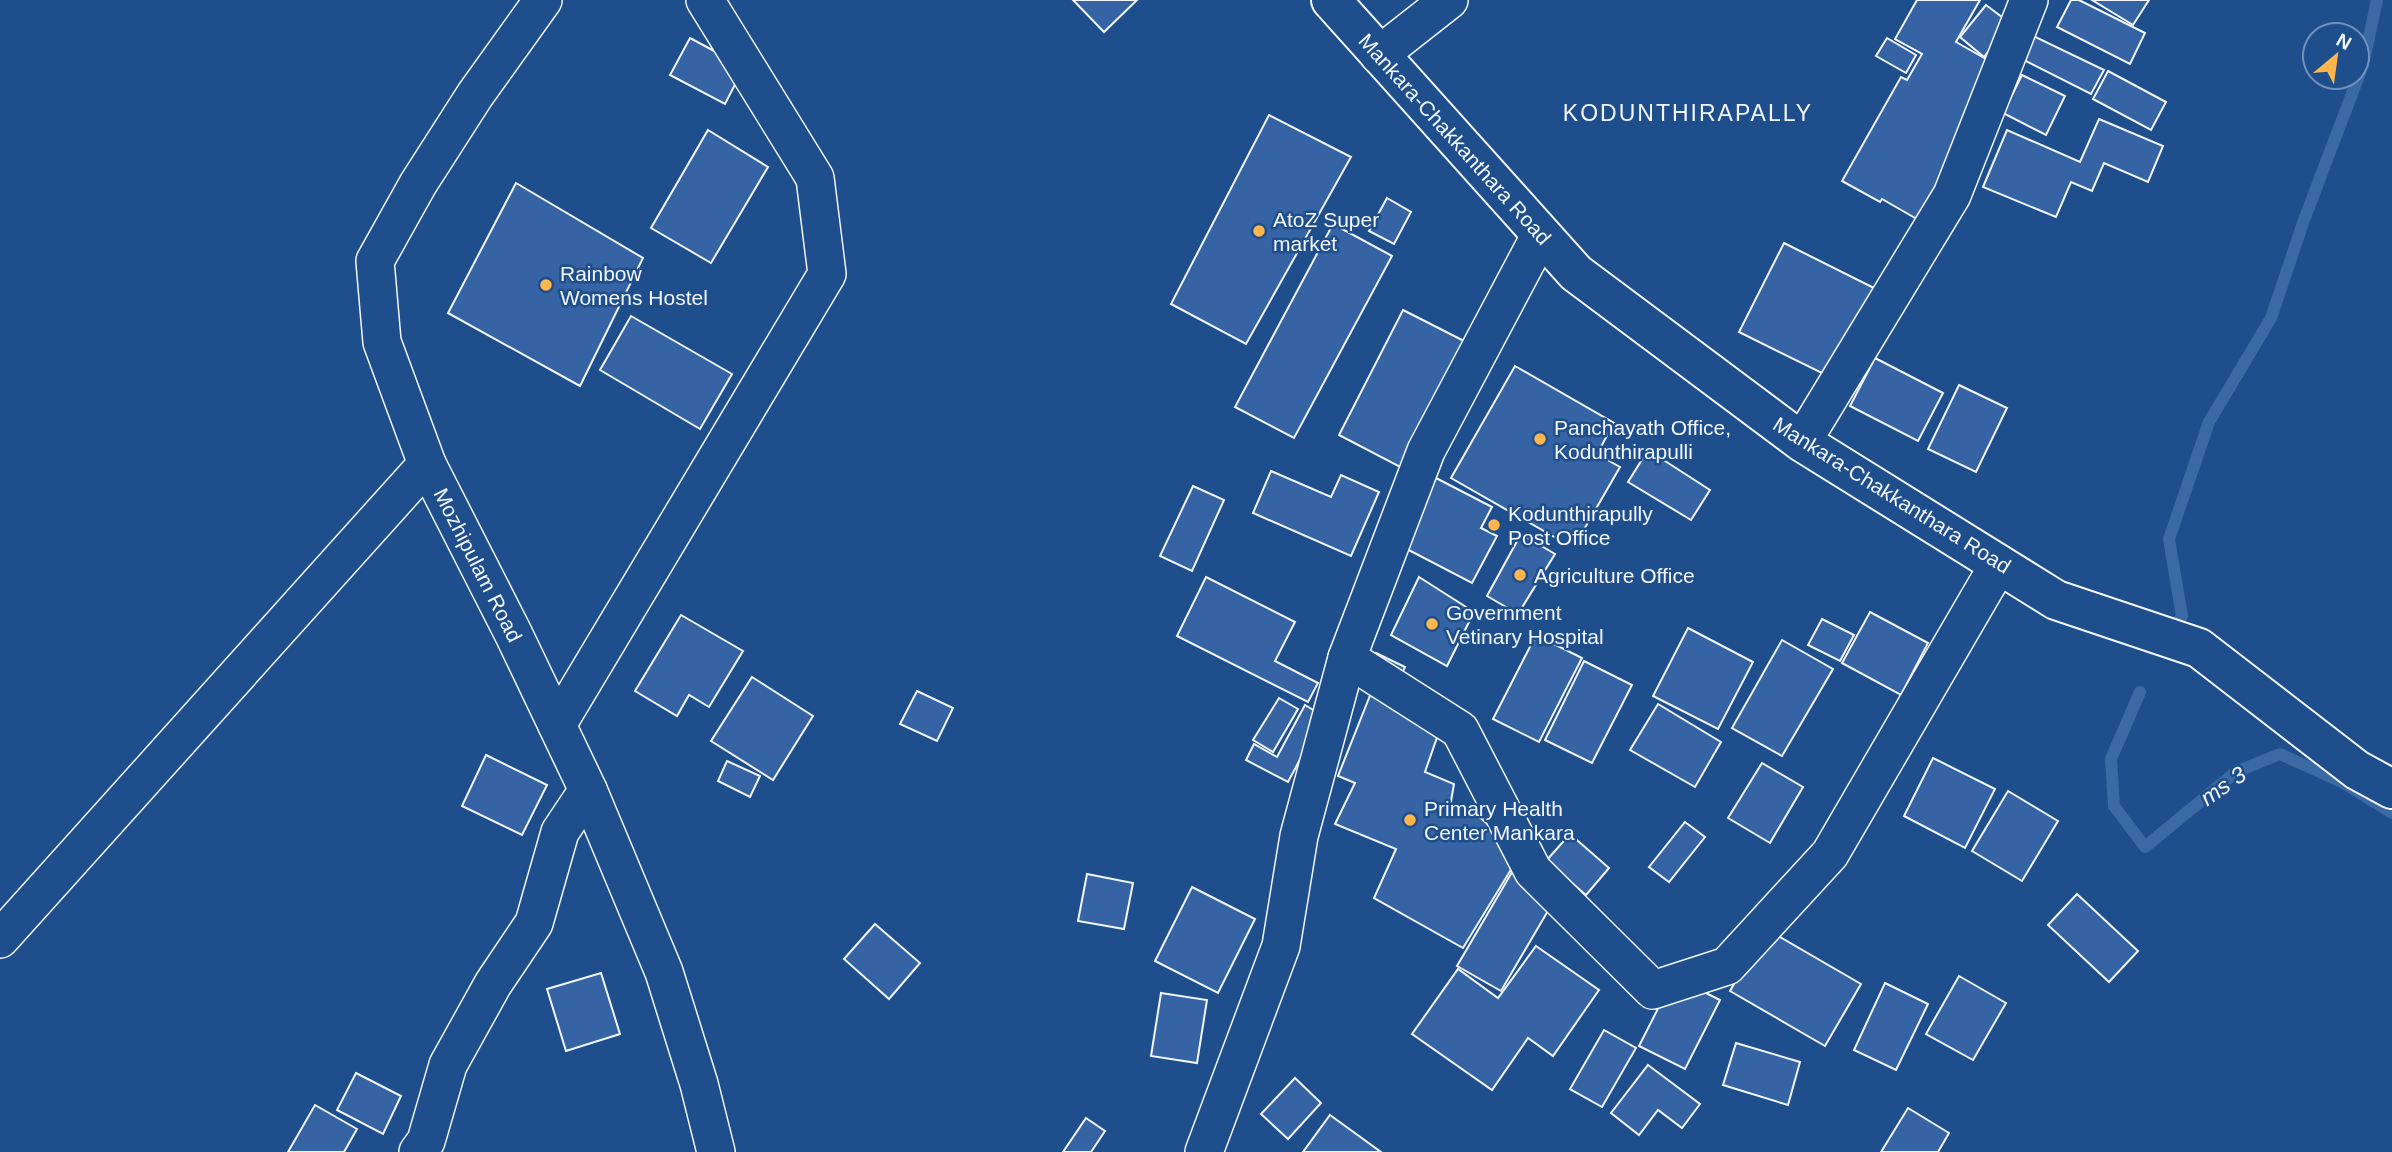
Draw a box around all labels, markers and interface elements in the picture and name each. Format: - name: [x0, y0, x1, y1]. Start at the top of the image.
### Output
- north arrow: [2301, 21, 2371, 91]
- street label: Mankara-Chakkanthara Road: [1354, 29, 1556, 249]
- text: N: [2333, 29, 2355, 54]
- district label: KODUNTHIRAPALLY: [1563, 100, 1813, 126]
- place label: AtoZ Super market: [1273, 208, 1379, 255]
- marker: AtoZ Super market: [1251, 223, 1267, 239]
- place label: Rainbow Womens Hostel: [560, 262, 708, 309]
- marker: Rainbow Womens Hostel: [538, 277, 554, 293]
- street label: Mankara-Chakkanthara Road: [1769, 412, 2015, 578]
- place label: Panchayath Office, Kodunthirapulli: [1554, 416, 1731, 463]
- marker: Panchayath Office, Kodunthirapulli: [1532, 431, 1548, 447]
- street label: Mozhipulam Road: [429, 484, 527, 646]
- place label: Kodunthirapully Post Office: [1508, 502, 1653, 549]
- marker: Kodunthirapully Post Office: [1486, 517, 1502, 533]
- place label: Agriculture Office: [1534, 564, 1695, 587]
- marker: Agriculture Office: [1512, 567, 1528, 583]
- place label: Government Vetinary Hospital: [1446, 601, 1604, 648]
- marker: Government Vetinary Hospital: [1424, 616, 1440, 632]
- water label: ms 3: [2195, 761, 2251, 811]
- place label: Primary Health Center Mankara: [1424, 797, 1575, 844]
- marker: Primary Health Center Mankara: [1402, 812, 1418, 828]

